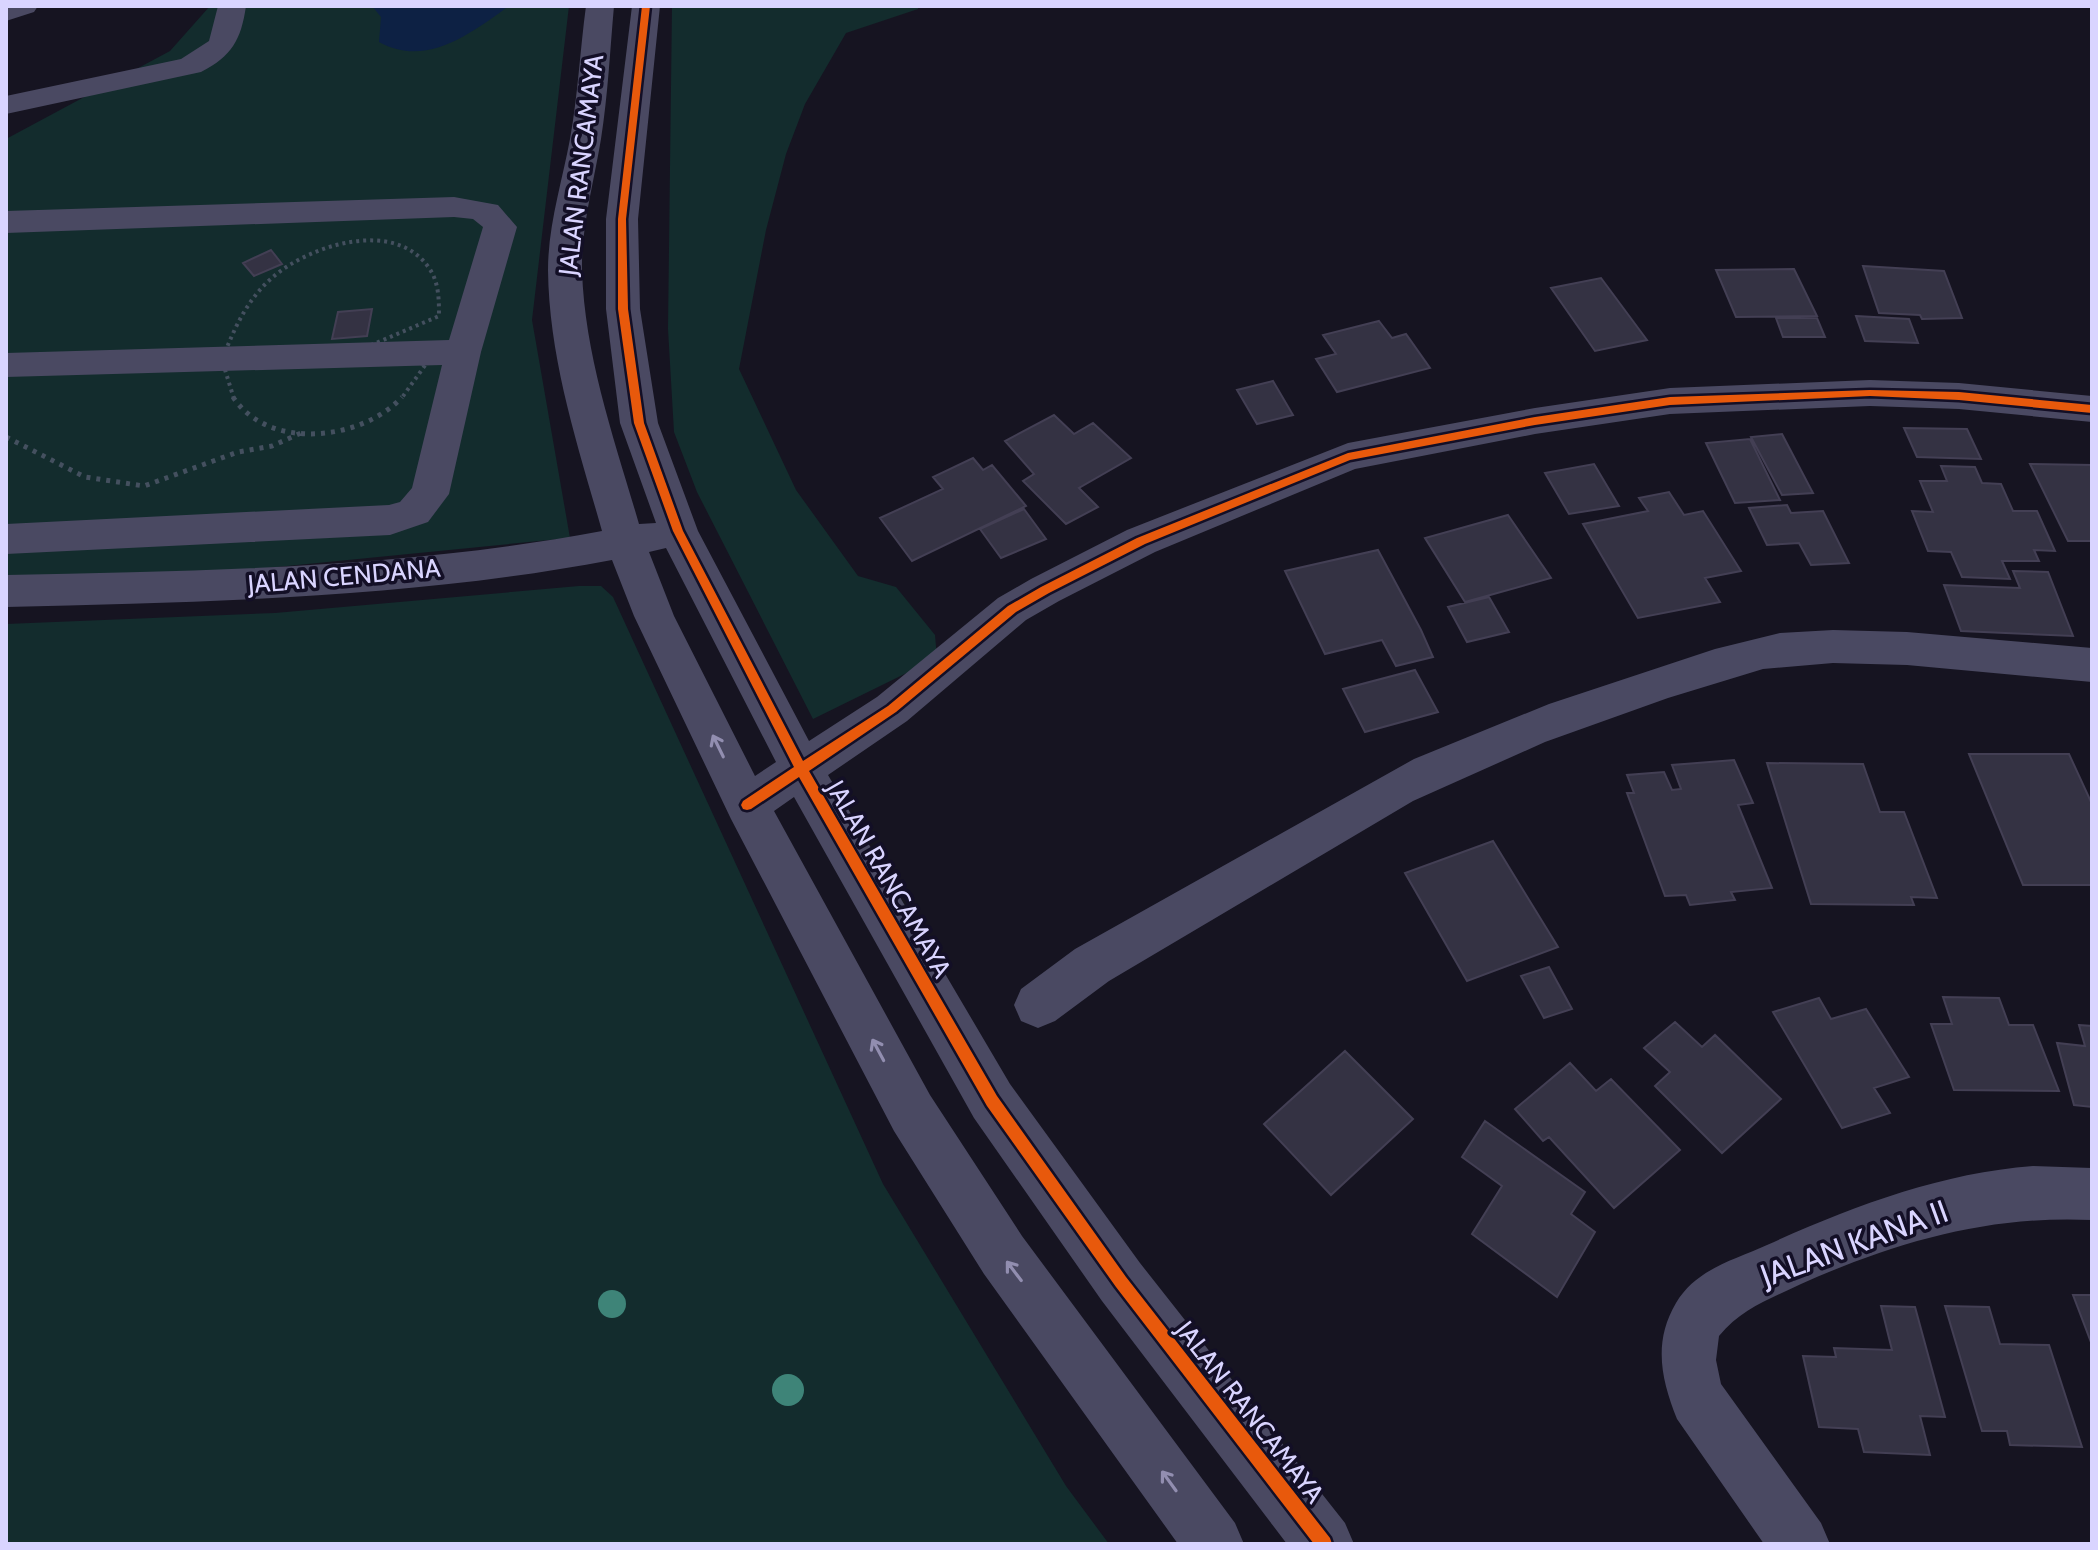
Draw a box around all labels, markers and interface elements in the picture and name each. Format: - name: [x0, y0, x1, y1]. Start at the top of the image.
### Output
- street label: JALAN RANCAMAYA: [551, 53, 610, 278]
- street label: JALAN CENDANA: [245, 552, 442, 600]
- one-way arrow: [710, 734, 725, 758]
- street label: JALAN RANCAMAYA: [819, 774, 958, 983]
- one-way arrow: [870, 1039, 886, 1062]
- street label: JALAN KANA II: [1754, 1191, 1953, 1295]
- one-way arrow: [1006, 1261, 1023, 1282]
- street label: JALAN RANCAMAYA: [1168, 1314, 1331, 1509]
- one-way arrow: [1160, 1470, 1177, 1492]

